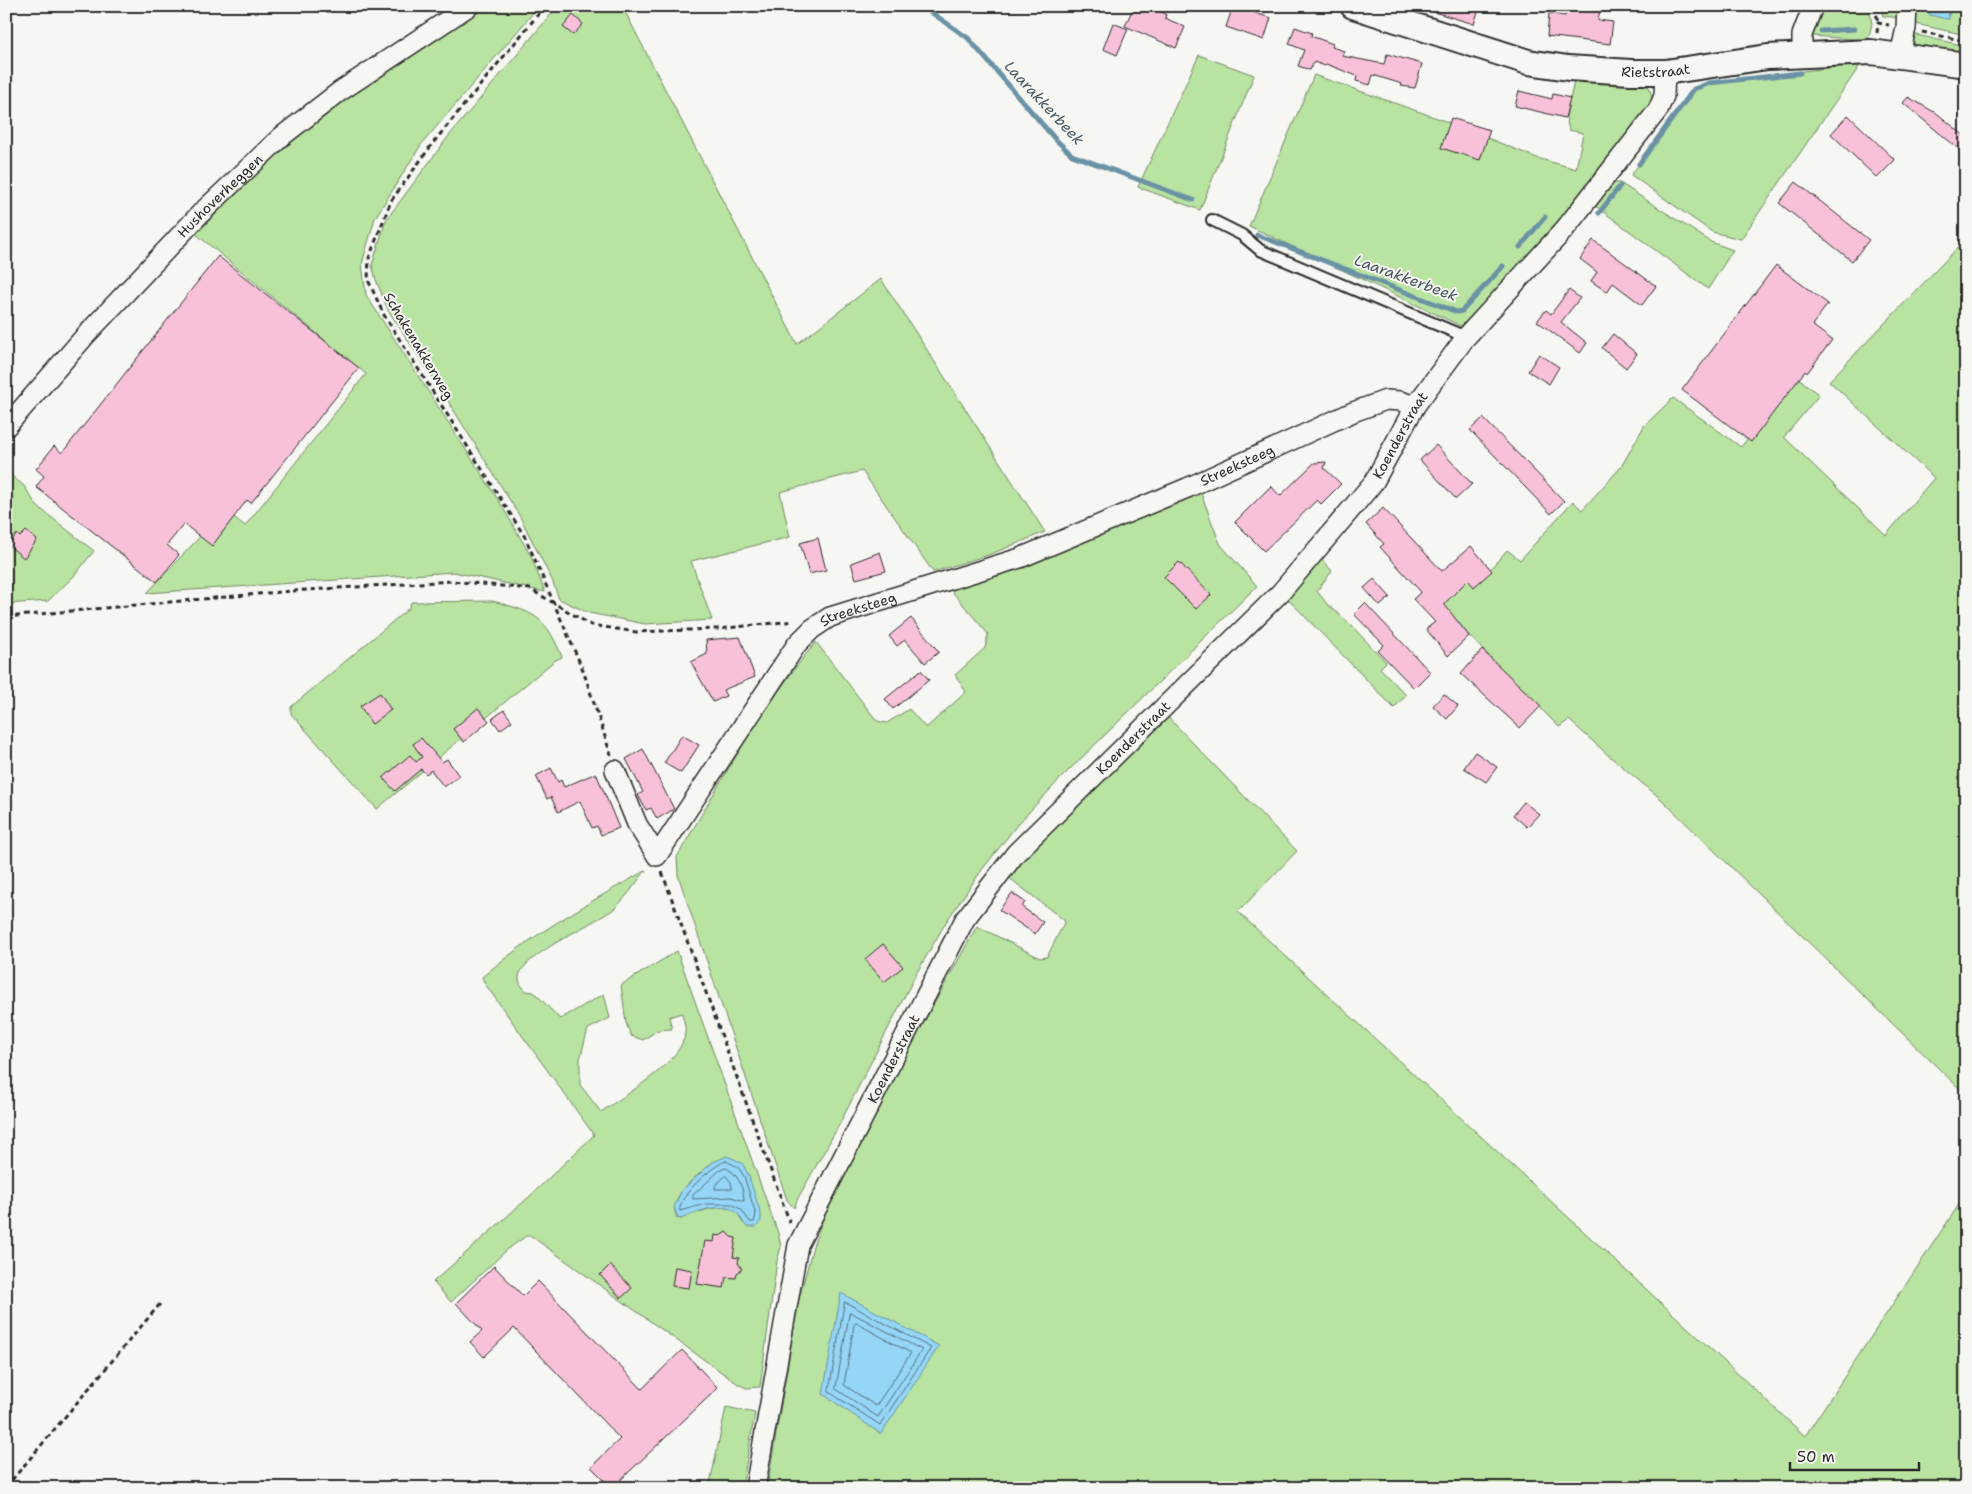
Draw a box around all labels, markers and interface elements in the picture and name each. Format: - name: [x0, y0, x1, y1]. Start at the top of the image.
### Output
- water label: Laarakkerbeek: [1000, 57, 1089, 150]
- street label: Rietstraat: [1621, 59, 1691, 81]
- street label: Hushoverheggen: [173, 150, 267, 242]
- water label: Laarakkerbeek: [1352, 250, 1461, 306]
- street label: Schakenakkerweg: [380, 289, 458, 403]
- street label: Koenderstraat: [1368, 388, 1432, 482]
- street label: Streeksteeg: [1197, 440, 1277, 490]
- street label: Streeksteeg: [816, 588, 898, 630]
- street label: Koenderstraat: [1092, 697, 1174, 778]
- street label: Koenderstraat: [863, 1011, 924, 1106]
- scale bar: [1790, 1439, 1918, 1471]
- text: 50 m: [1797, 1447, 1835, 1467]

